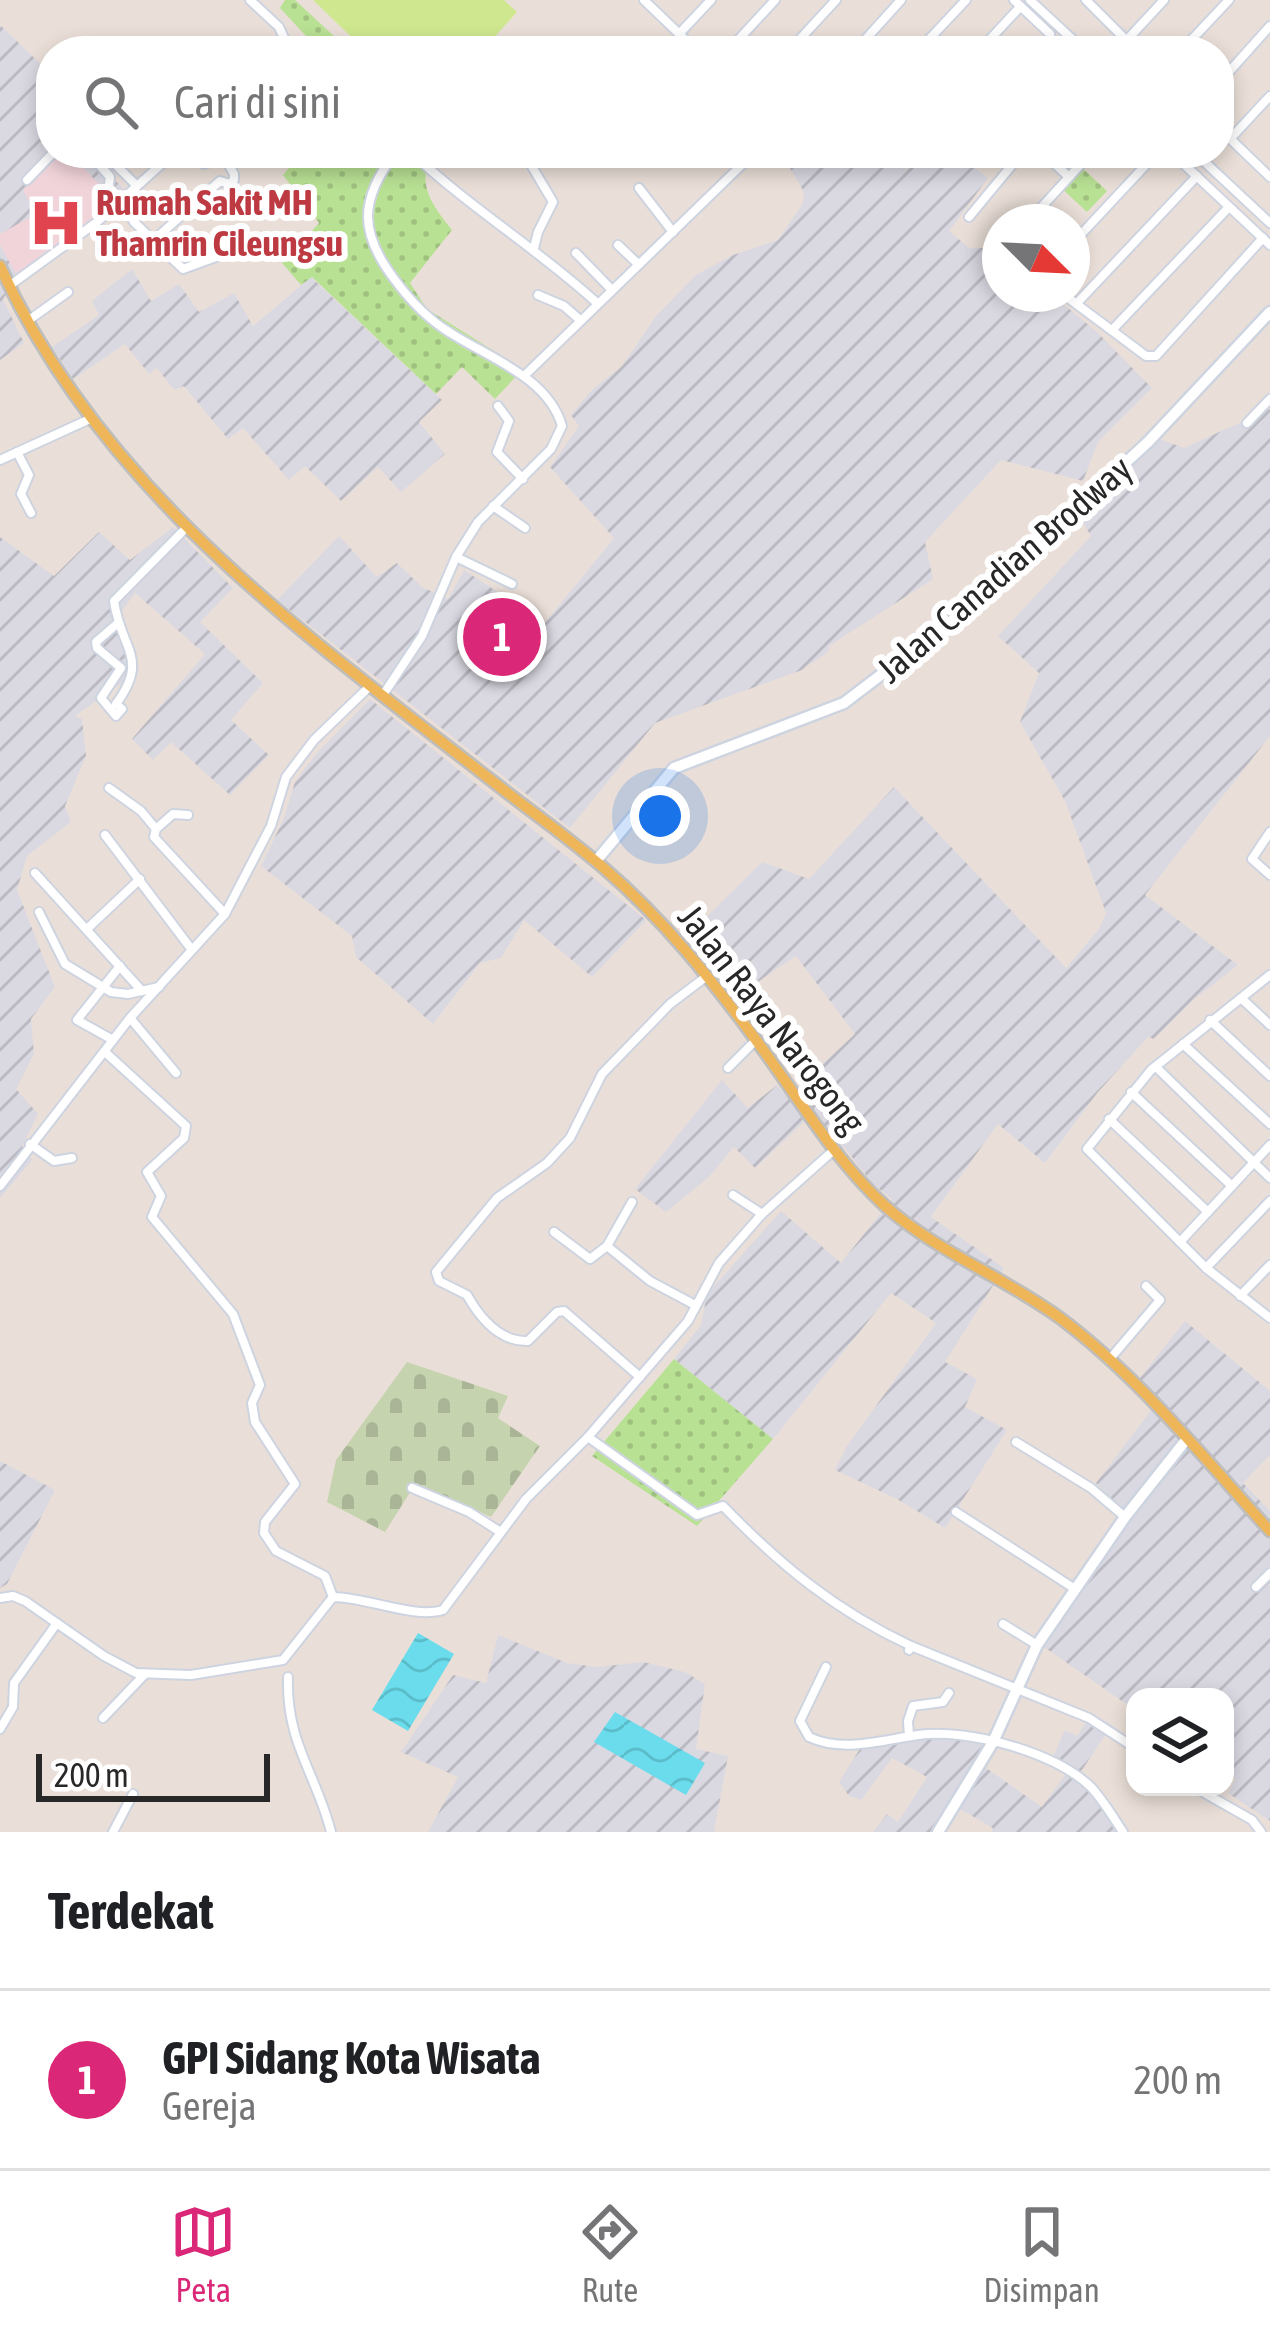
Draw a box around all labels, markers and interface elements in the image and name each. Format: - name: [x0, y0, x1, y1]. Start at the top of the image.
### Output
- search box: [36, 36, 1234, 168]
- icon: search: [78, 69, 144, 135]
- text: Cari di sini: [174, 76, 341, 128]
- place label: Rumah Sakit MH Thamrin Cileungsu: [96, 181, 343, 264]
- hospital icon: Rumah Sakit MH Thamrin Cileungsu: [27, 194, 85, 252]
- north arrow: [982, 204, 1090, 312]
- street label: Jalan Canadian Brodway: [868, 447, 1140, 691]
- pin: 1: [463, 592, 541, 682]
- your location: [630, 786, 690, 846]
- street label: Jalan Raya Narogong: [670, 897, 874, 1142]
- map controls: [1126, 1688, 1234, 1796]
- button: layers: [1126, 1688, 1234, 1796]
- scale bar: [36, 1748, 270, 1801]
- text: 200 m: [54, 1756, 129, 1794]
- text: Terdekat: [48, 1881, 214, 1940]
- text: GPI Sidang Kota Wisata: [162, 2032, 540, 2084]
- text: 1: [78, 2058, 96, 2102]
- text: 200 m: [1134, 2058, 1222, 2102]
- text: Gereja: [162, 2084, 257, 2128]
- tab: Peta: [170, 2199, 236, 2309]
- tab: Rute: [577, 2199, 643, 2309]
- tab: Disimpan: [984, 2199, 1100, 2309]

